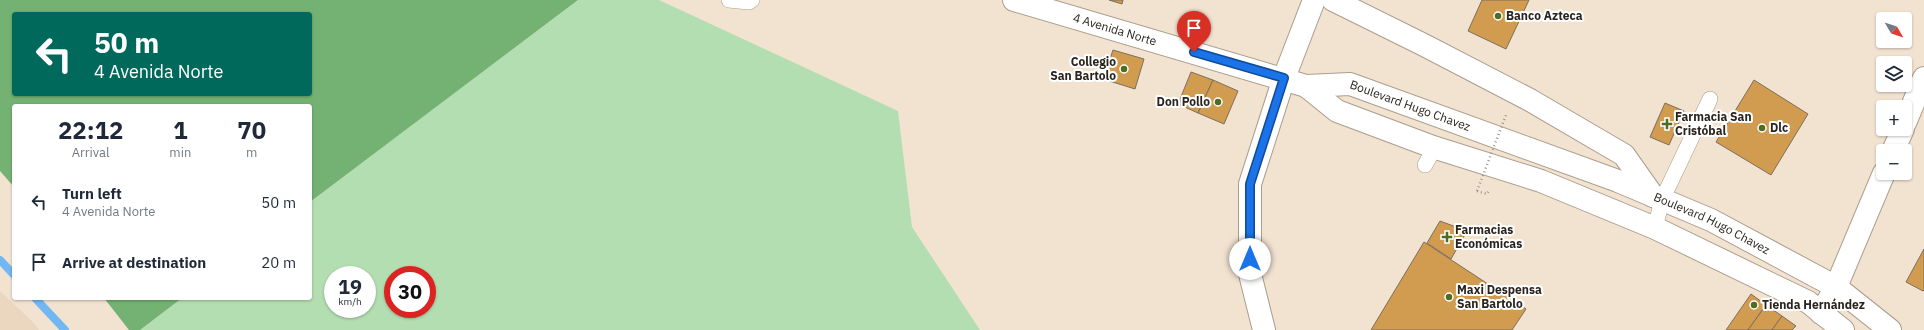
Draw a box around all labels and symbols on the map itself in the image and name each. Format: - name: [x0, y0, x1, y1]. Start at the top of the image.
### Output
- place label: Banco Azteca: [1506, 8, 1583, 23]
- street label: 4 Avenida Norte: [1071, 10, 1159, 49]
- pin: [1177, 11, 1211, 52]
- marker: Banco Azteca: [1493, 11, 1503, 21]
- north arrow: [1876, 12, 1912, 48]
- place label: Collegio San Bartolo: [1050, 54, 1116, 83]
- marker: Collegio San Bartolo: [1119, 64, 1129, 74]
- street label: Boulevard Hugo Chavez: [1348, 77, 1473, 134]
- place label: Don Pollo: [1157, 94, 1210, 109]
- marker: Don Pollo: [1213, 97, 1223, 107]
- place label: Farmacia San Cristóbal: [1675, 109, 1752, 138]
- marker: Farmacia San Cristóbal: [1662, 119, 1672, 129]
- place label: Dlc: [1770, 120, 1788, 135]
- marker: Dlc: [1757, 123, 1767, 133]
- street label: Boulevard Hugo Chavez: [1652, 189, 1773, 257]
- place label: Farmacias Económicas: [1455, 222, 1522, 251]
- marker: Farmacias Económicas: [1442, 232, 1452, 242]
- position arrow: [1229, 238, 1271, 280]
- speed limit sign: 30: [384, 266, 436, 318]
- place label: Maxi Despensa San Bartolo: [1457, 282, 1542, 311]
- marker: Maxi Despensa San Bartolo: [1444, 292, 1454, 302]
- place label: Tienda Hernández: [1762, 297, 1865, 312]
- marker: Tienda Hernández: [1749, 300, 1759, 310]

